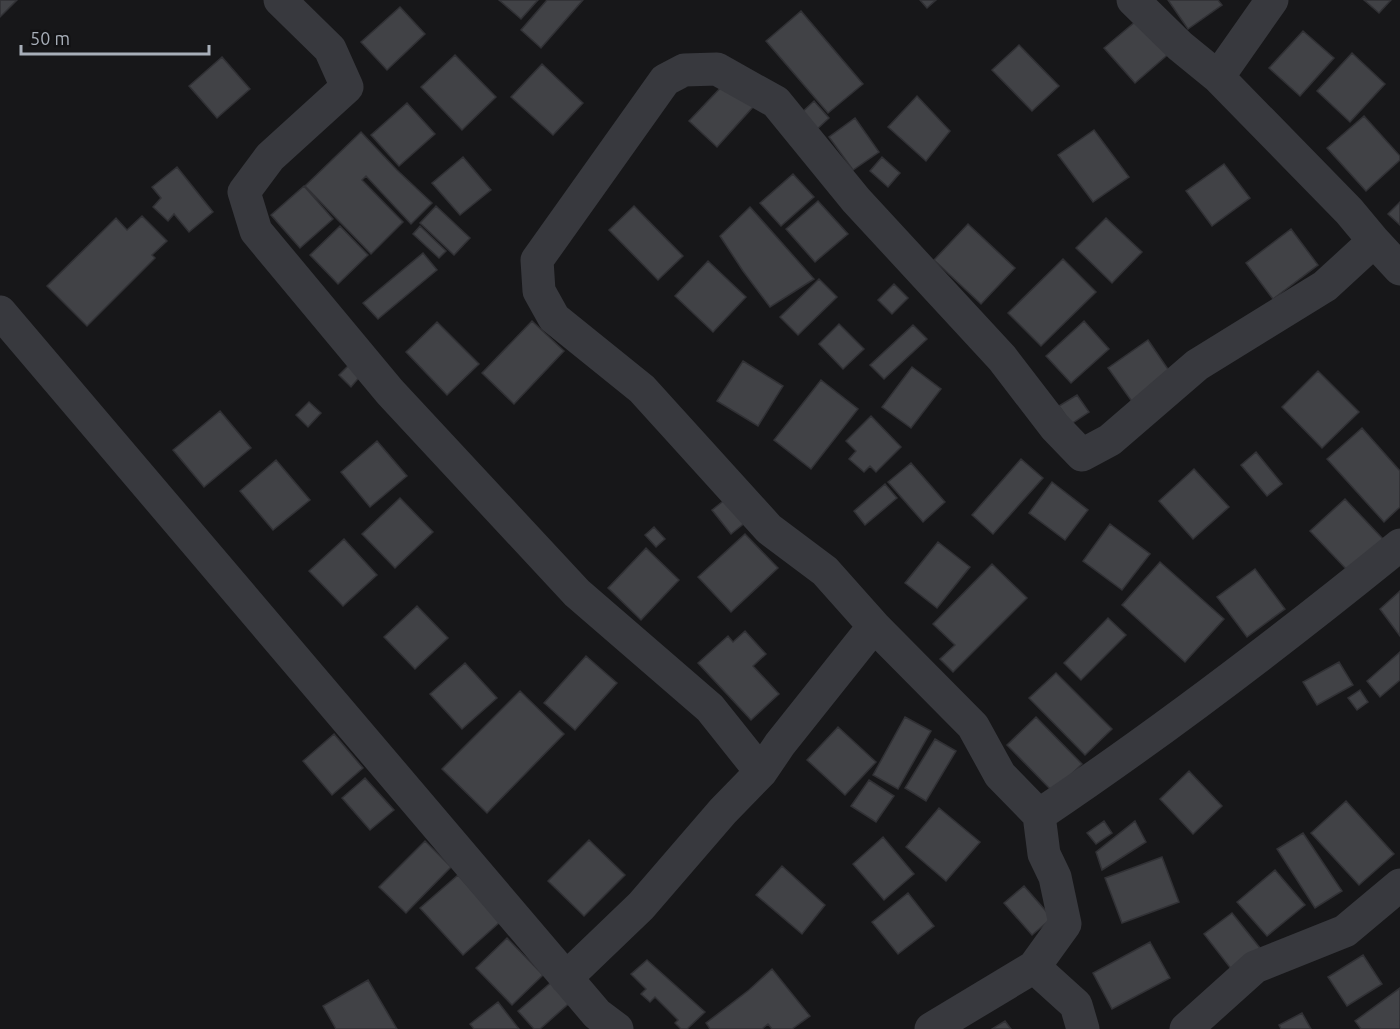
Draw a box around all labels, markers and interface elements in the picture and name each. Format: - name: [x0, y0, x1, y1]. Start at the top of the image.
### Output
- scale bar: [21, 18, 208, 56]
- text: 50 m: [30, 28, 70, 48]

